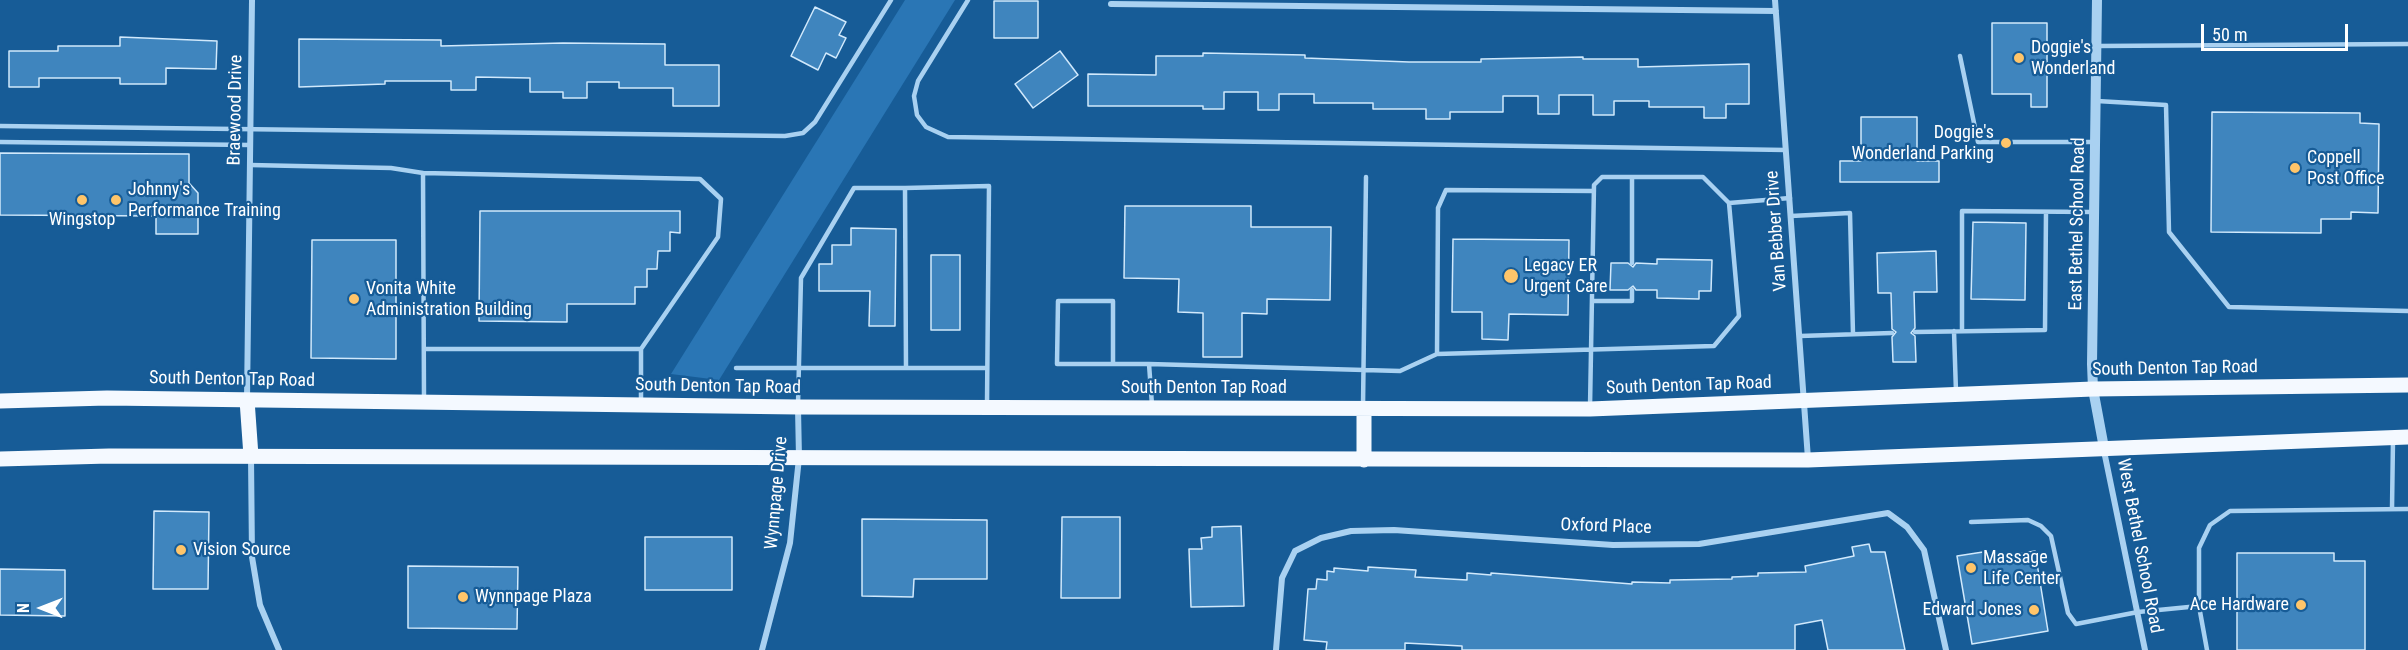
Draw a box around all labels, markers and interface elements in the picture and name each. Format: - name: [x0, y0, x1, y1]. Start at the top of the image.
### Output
- scale bar: [2204, 12, 2351, 50]
- text: 50 m: [2212, 24, 2247, 45]
- place label: Doggie's Wonderland: [2031, 37, 2115, 80]
- marker: Doggie's Wonderland: [2012, 51, 2026, 65]
- street label: Braewood Drive: [224, 54, 248, 166]
- place label: Doggie's Wonderland Parking: [1852, 122, 1994, 164]
- marker: Doggie's Wonderland Parking: [1999, 136, 2013, 150]
- street label: East Bethel School Road: [2066, 137, 2090, 311]
- place label: Coppell Post Office: [2307, 147, 2385, 190]
- marker: Coppell Post Office: [2288, 161, 2302, 175]
- street label: Van Bebber Drive: [1762, 170, 1792, 292]
- place label: Johnny's Performance Training: [128, 179, 281, 222]
- marker: Wingstop: [75, 193, 89, 207]
- marker: Johnny's Performance Training: [109, 193, 123, 207]
- place label: Wingstop: [49, 209, 115, 231]
- place label: Legacy ER Urgent Care: [1524, 255, 1607, 298]
- marker: Legacy ER Urgent Care: [1502, 267, 1520, 285]
- place label: Vonita White Administration Building: [366, 278, 532, 320]
- marker: Vonita White Administration Building: [347, 292, 361, 306]
- street label: South Denton Tap Road: [2092, 357, 2258, 381]
- street label: South Denton Tap Road: [149, 368, 315, 392]
- street label: South Denton Tap Road: [1606, 372, 1772, 400]
- street label: South Denton Tap Road: [635, 375, 801, 399]
- street label: South Denton Tap Road: [1121, 377, 1287, 399]
- street label: Wynnpage Drive: [761, 436, 793, 550]
- street label: West Bethel School Road: [2111, 457, 2167, 635]
- street label: Oxford Place: [1560, 515, 1652, 539]
- place label: Vision Source: [193, 539, 291, 561]
- marker: Vision Source: [174, 543, 188, 557]
- place label: Massage Life Center: [1983, 547, 2060, 590]
- marker: Massage Life Center: [1964, 561, 1978, 575]
- north arrow: [12, 578, 72, 638]
- place label: Wynnpage Plaza: [475, 586, 592, 608]
- marker: Wynnpage Plaza: [456, 590, 470, 604]
- place label: Ace Hardware: [2190, 594, 2289, 616]
- marker: Ace Hardware: [2294, 598, 2308, 612]
- place label: Edward Jones: [1922, 599, 2022, 621]
- text: N: [14, 603, 33, 613]
- marker: Edward Jones: [2027, 603, 2041, 617]

